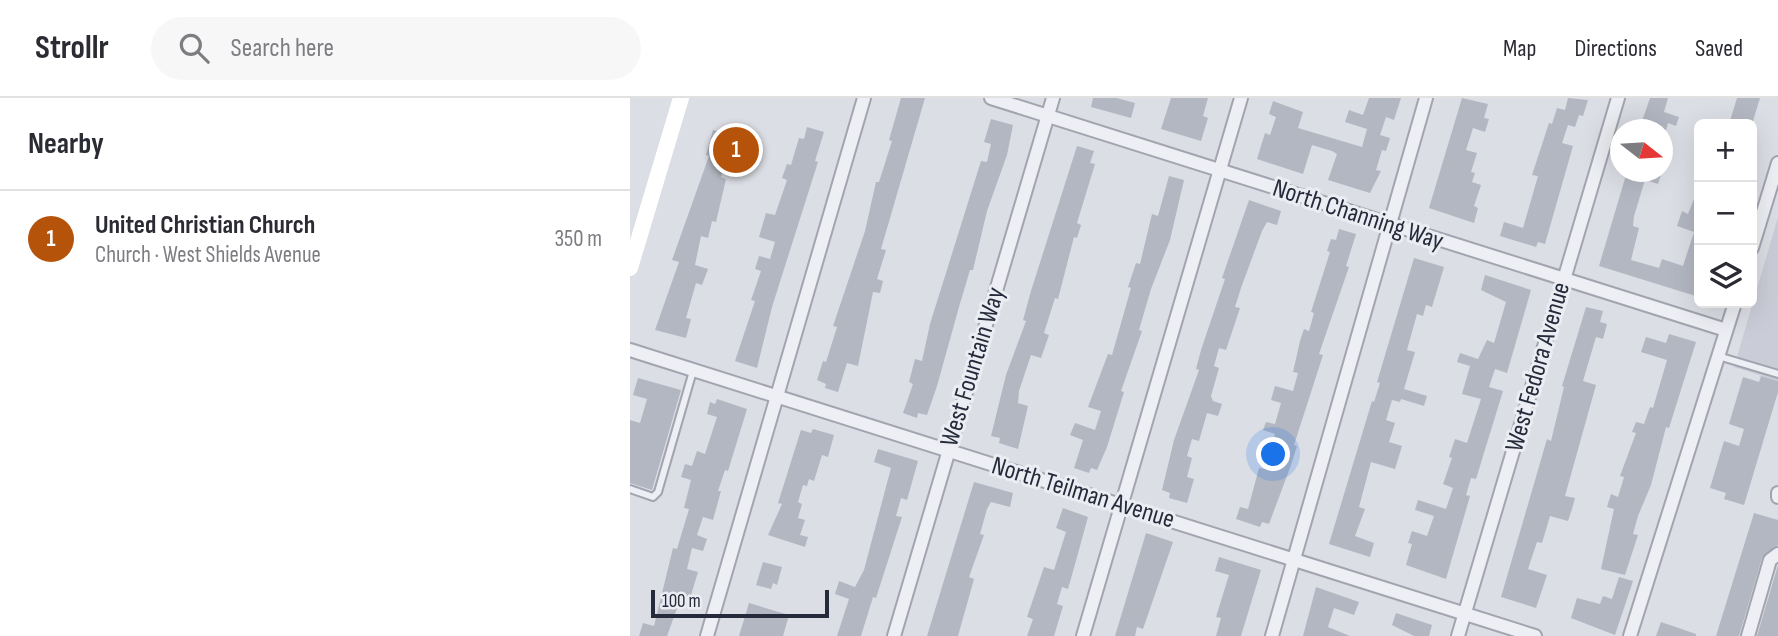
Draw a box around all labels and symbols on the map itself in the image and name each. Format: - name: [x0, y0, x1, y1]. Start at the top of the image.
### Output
- north arrow: [1610, 119, 1673, 182]
- pin: 1: [713, 124, 759, 176]
- street label: North Channing Way: [1269, 173, 1447, 257]
- street label: West Fedora Avenue: [1499, 279, 1577, 455]
- street label: West Fountain Way: [934, 284, 1012, 450]
- your location: [1256, 437, 1290, 471]
- street label: North Teilman Avenue: [988, 450, 1178, 536]
- scale bar: [651, 587, 830, 619]

